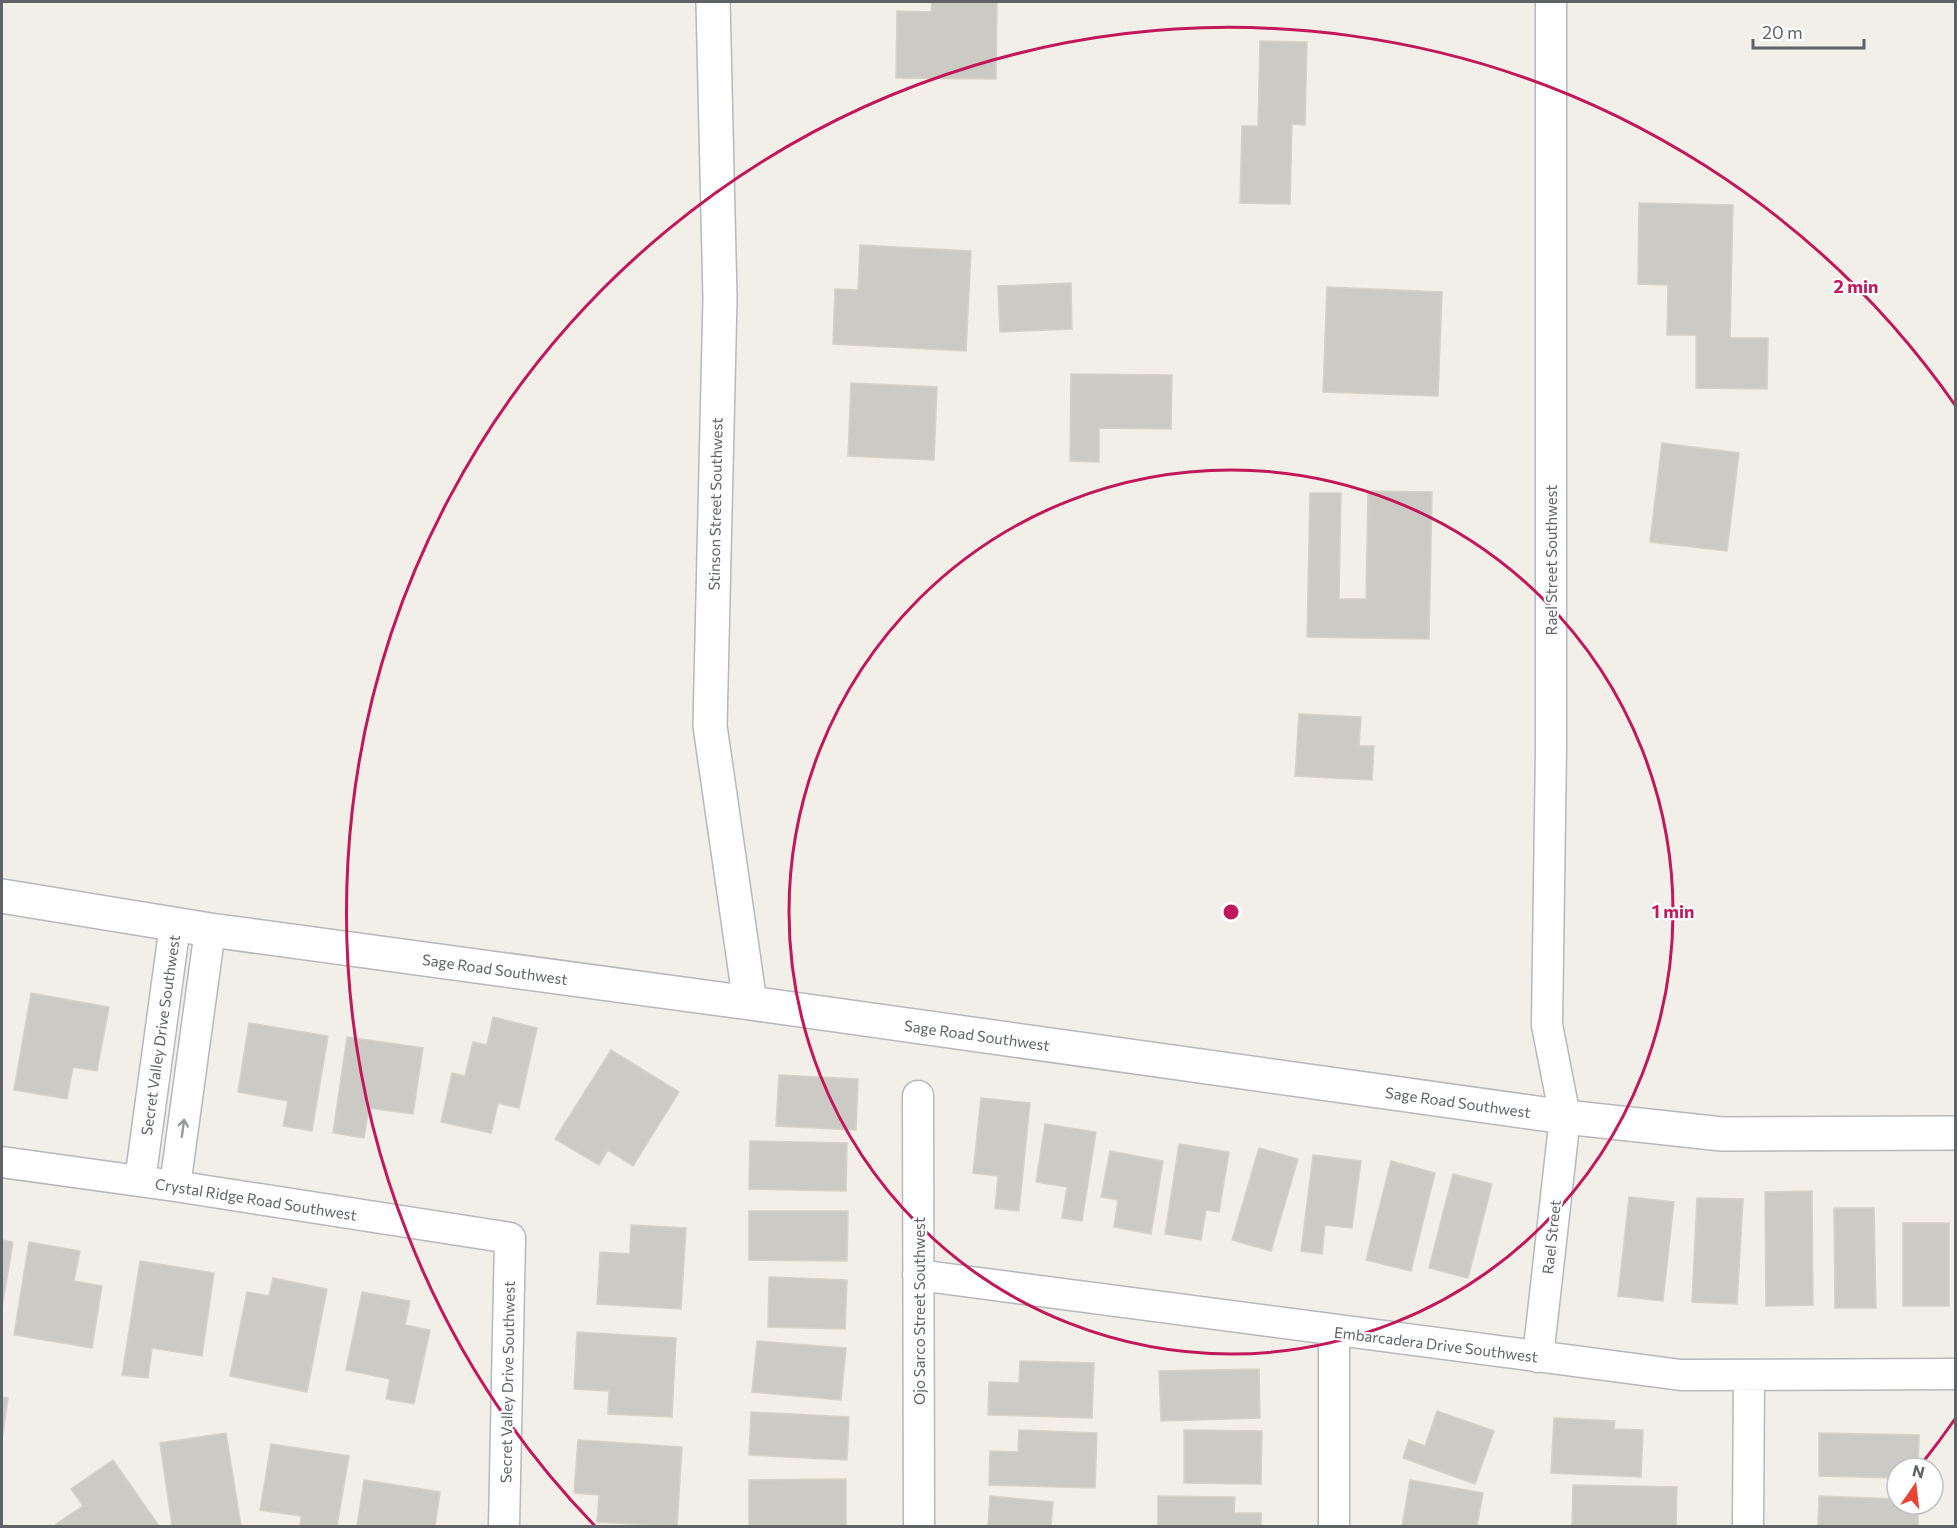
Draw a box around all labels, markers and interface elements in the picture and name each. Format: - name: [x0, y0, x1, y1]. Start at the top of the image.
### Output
- scale bar: [1753, 12, 1864, 50]
- text: 20 m: [1762, 21, 1803, 43]
- text: 2 min: [1834, 275, 1878, 297]
- street label: Stinson Street Southwest: [704, 417, 726, 591]
- street label: Rael Street Southwest: [1542, 484, 1560, 636]
- text: 1 min: [1652, 900, 1694, 922]
- centre of rings: [1221, 902, 1241, 922]
- street label: Secret Valley Drive Southwest: [137, 934, 183, 1136]
- street label: Sage Road Southwest: [421, 950, 569, 988]
- street label: Sage Road Southwest: [903, 1016, 1051, 1054]
- street label: Sage Road Southwest: [1384, 1083, 1532, 1121]
- one-way arrow: [177, 1119, 188, 1139]
- street label: Crystal Ridge Road Southwest: [154, 1174, 358, 1224]
- street label: Rael Street: [1538, 1199, 1564, 1275]
- street label: Ojo Sarco Street Southwest: [910, 1217, 928, 1405]
- street label: Secret Valley Drive Southwest: [496, 1281, 518, 1483]
- street label: Embarcadera Drive Southwest: [1333, 1323, 1539, 1365]
- north arrow: [1885, 1456, 1945, 1516]
- text: N: [1911, 1460, 1927, 1482]

